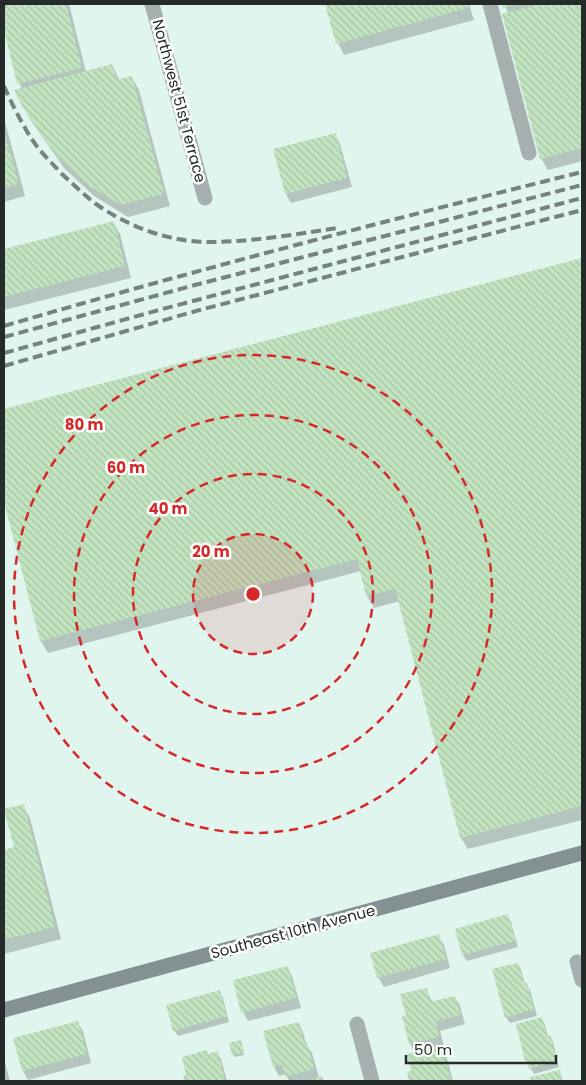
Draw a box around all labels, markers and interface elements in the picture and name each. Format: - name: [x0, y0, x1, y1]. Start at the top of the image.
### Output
- street label: Northwest 51st Terrace: [148, 17, 211, 185]
- text: 80 m: [65, 414, 103, 435]
- text: 60 m: [107, 457, 145, 478]
- text: 40 m: [148, 498, 188, 519]
- text: 20 m: [192, 541, 230, 562]
- centre of rings: [244, 585, 262, 603]
- street label: Southeast 10th Avenue: [208, 899, 377, 964]
- scale bar: [406, 1032, 556, 1064]
- text: 50 m: [414, 1039, 452, 1060]

